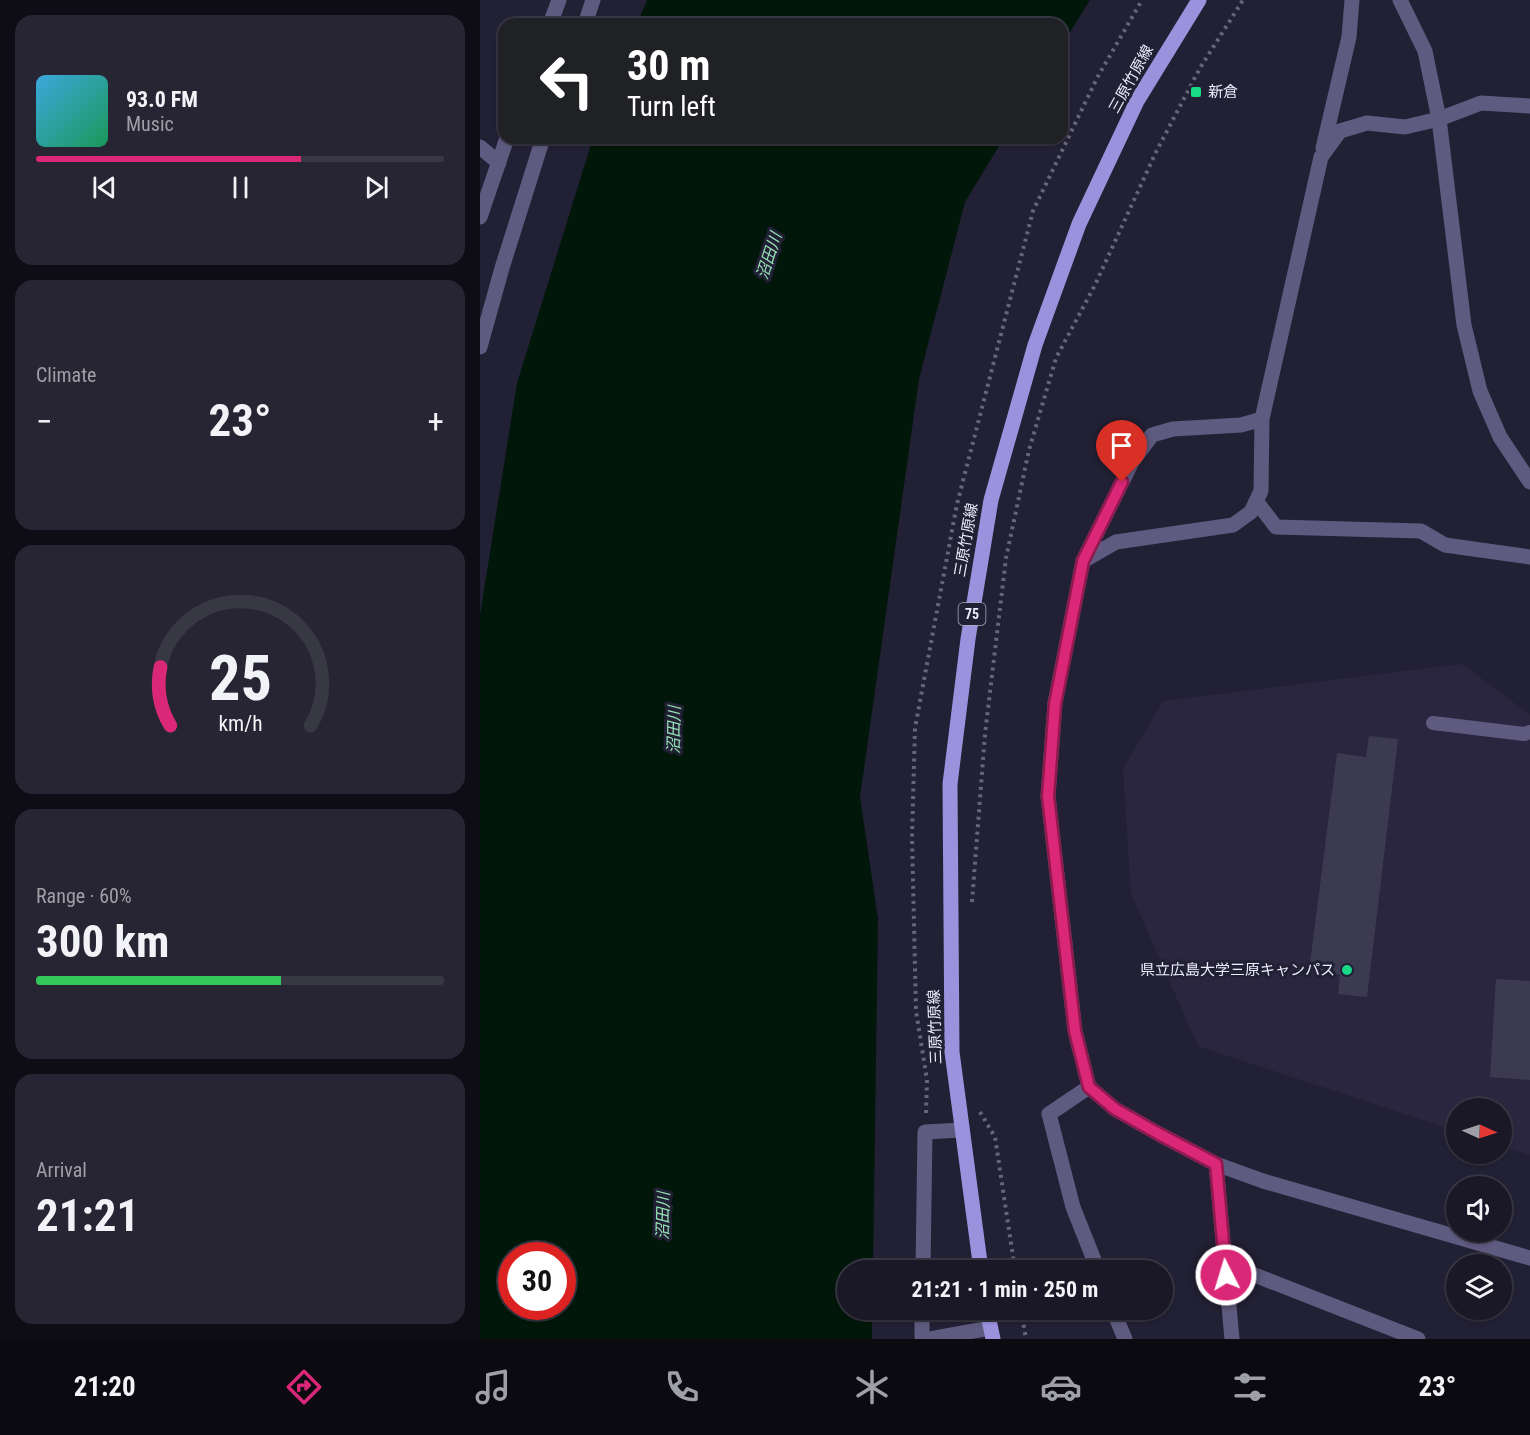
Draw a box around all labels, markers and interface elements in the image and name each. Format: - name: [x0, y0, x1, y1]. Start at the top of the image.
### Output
- text: 30 m: [627, 41, 710, 90]
- icon: left: [528, 42, 606, 120]
- street label: 三原竹原線: [1105, 42, 1157, 116]
- place label: 新倉: [1208, 83, 1238, 101]
- marker: 新倉: [1189, 85, 1203, 99]
- text: 93.0 FM: [126, 87, 198, 112]
- text: Turn left: [627, 91, 716, 123]
- text: Music: [126, 112, 174, 136]
- icon: previous: [88, 171, 121, 204]
- icon: pause: [224, 171, 257, 204]
- icon: next: [360, 171, 393, 204]
- water label: 沼田川: [753, 228, 786, 282]
- text: Climate: [36, 363, 96, 387]
- text: 23°: [209, 394, 272, 447]
- text: −: [36, 402, 53, 441]
- text: +: [428, 402, 444, 441]
- pin: [1096, 420, 1147, 482]
- icon: arrive: [1105, 429, 1138, 462]
- street label: 三原竹原線: [951, 501, 981, 579]
- road number: 75: [958, 603, 986, 625]
- text: 25: [208, 643, 272, 716]
- water label: 沼田川: [664, 704, 684, 754]
- text: km/h: [218, 712, 262, 737]
- text: Range · 60%: [36, 884, 132, 908]
- text: 300 km: [36, 915, 169, 968]
- place label: 県立広島大学三原キャンパス: [1140, 961, 1335, 979]
- marker: 県立広島大学三原キャンパス: [1340, 963, 1354, 977]
- street label: 三原竹原線: [925, 989, 945, 1065]
- north arrow: [1446, 1098, 1512, 1164]
- map controls: [1446, 1098, 1512, 1320]
- text: Arrival: [36, 1158, 87, 1182]
- button: sound: [1446, 1176, 1512, 1242]
- text: 21:21: [36, 1189, 139, 1242]
- water label: 沼田川: [653, 1190, 673, 1240]
- speed limit sign: 30: [498, 1242, 576, 1320]
- position arrow: [1194, 1243, 1258, 1307]
- button: layers: [1446, 1254, 1512, 1320]
- text: 21:21 · 1 min · 250 m: [912, 1277, 1098, 1302]
- icon: directions: [283, 1366, 325, 1408]
- icon: music: [472, 1366, 514, 1408]
- icon: phone: [661, 1366, 703, 1408]
- icon: climate: [851, 1366, 893, 1408]
- icon: car: [1040, 1366, 1082, 1408]
- icon: filters: [1229, 1366, 1271, 1408]
- text: 21:20: [74, 1371, 136, 1403]
- text: 23°: [1418, 1371, 1456, 1403]

